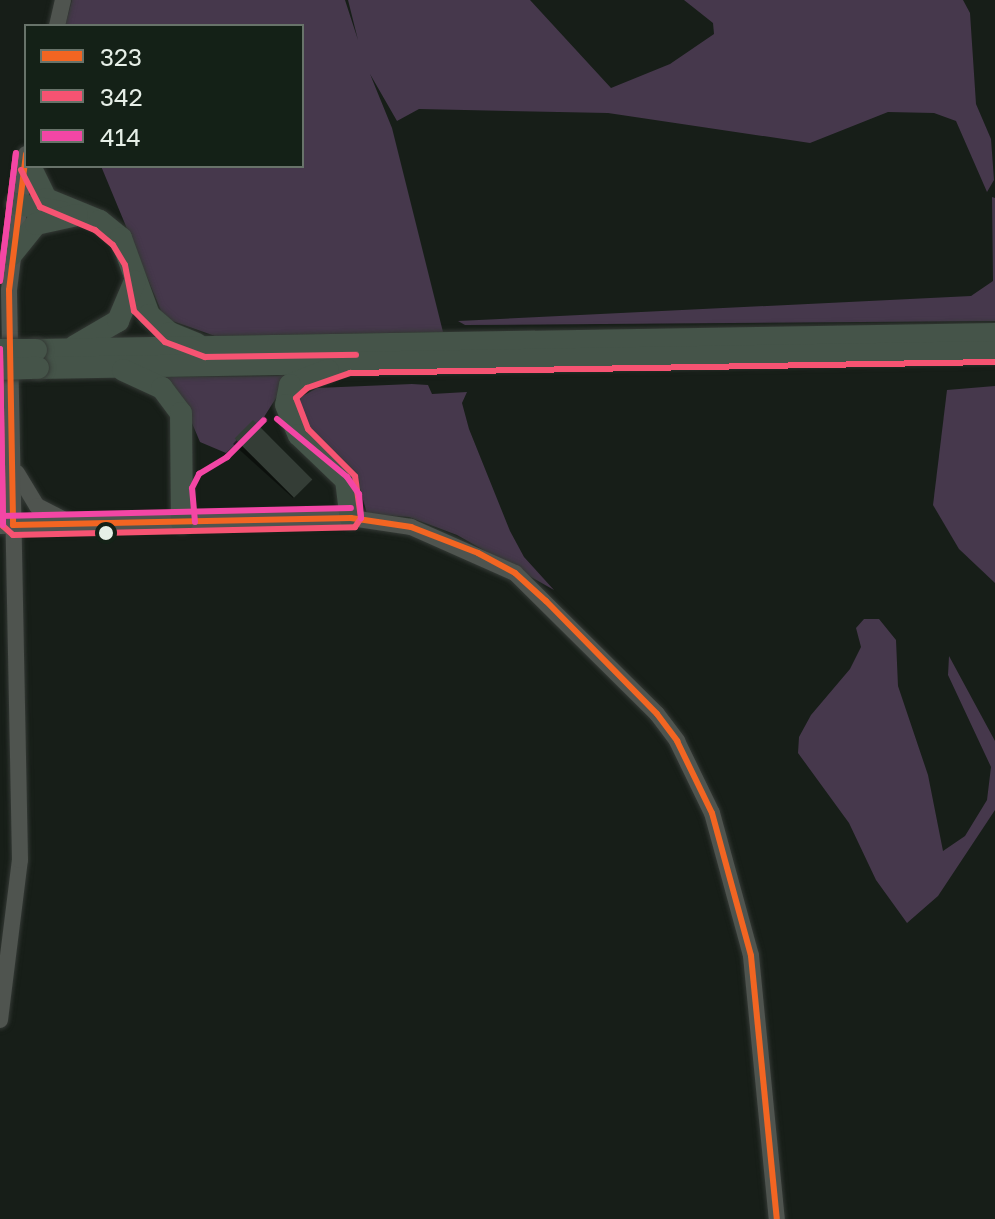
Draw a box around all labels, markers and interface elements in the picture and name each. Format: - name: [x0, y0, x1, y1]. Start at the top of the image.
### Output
- legend: [24, 24, 304, 168]
- text: 323: [100, 42, 142, 71]
- text: 342: [100, 82, 143, 111]
- text: 414: [100, 122, 141, 151]
- unlabelled marker: [98, 525, 114, 541]

